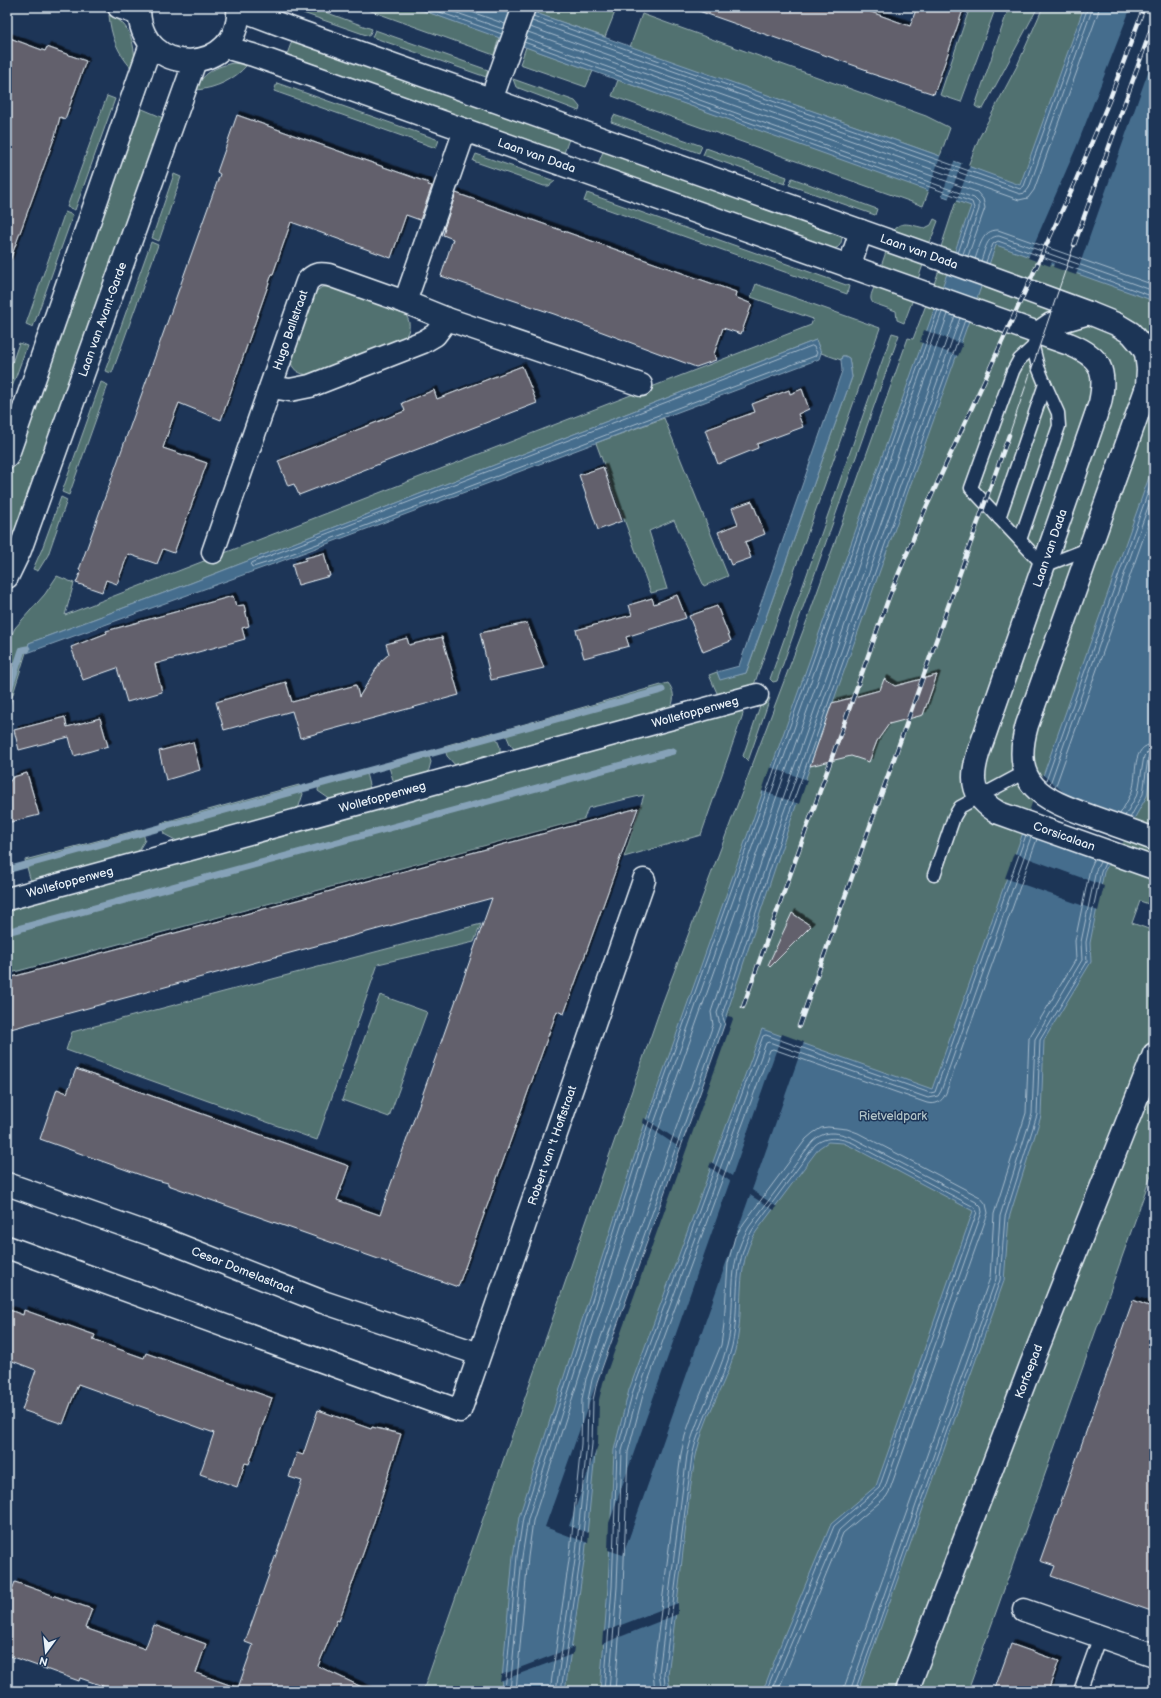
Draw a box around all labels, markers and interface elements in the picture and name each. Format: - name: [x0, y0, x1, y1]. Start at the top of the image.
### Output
- street label: Laan van Dada: [495, 135, 578, 177]
- street label: Laan van Dada: [878, 231, 960, 273]
- street label: Laan van Avant-Garde: [76, 260, 130, 379]
- street label: Hugo Ballstraat: [270, 288, 312, 372]
- street label: Laan van Dada: [1030, 507, 1071, 589]
- street label: Wollefoppenweg: [650, 693, 740, 731]
- street label: Wollefoppenweg: [337, 778, 428, 816]
- street label: Corsicalaan: [1031, 819, 1097, 855]
- street label: Wollefoppenweg: [25, 863, 115, 901]
- street label: Robert van 't Hoffstraat: [525, 1083, 580, 1207]
- park label: Rietveldpark: [859, 1109, 927, 1124]
- street label: Cesar Domelastraat: [189, 1244, 296, 1298]
- street label: Korfoepad: [1012, 1342, 1046, 1401]
- north arrow: [26, 1632, 66, 1672]
- text: N: [38, 1654, 49, 1669]

